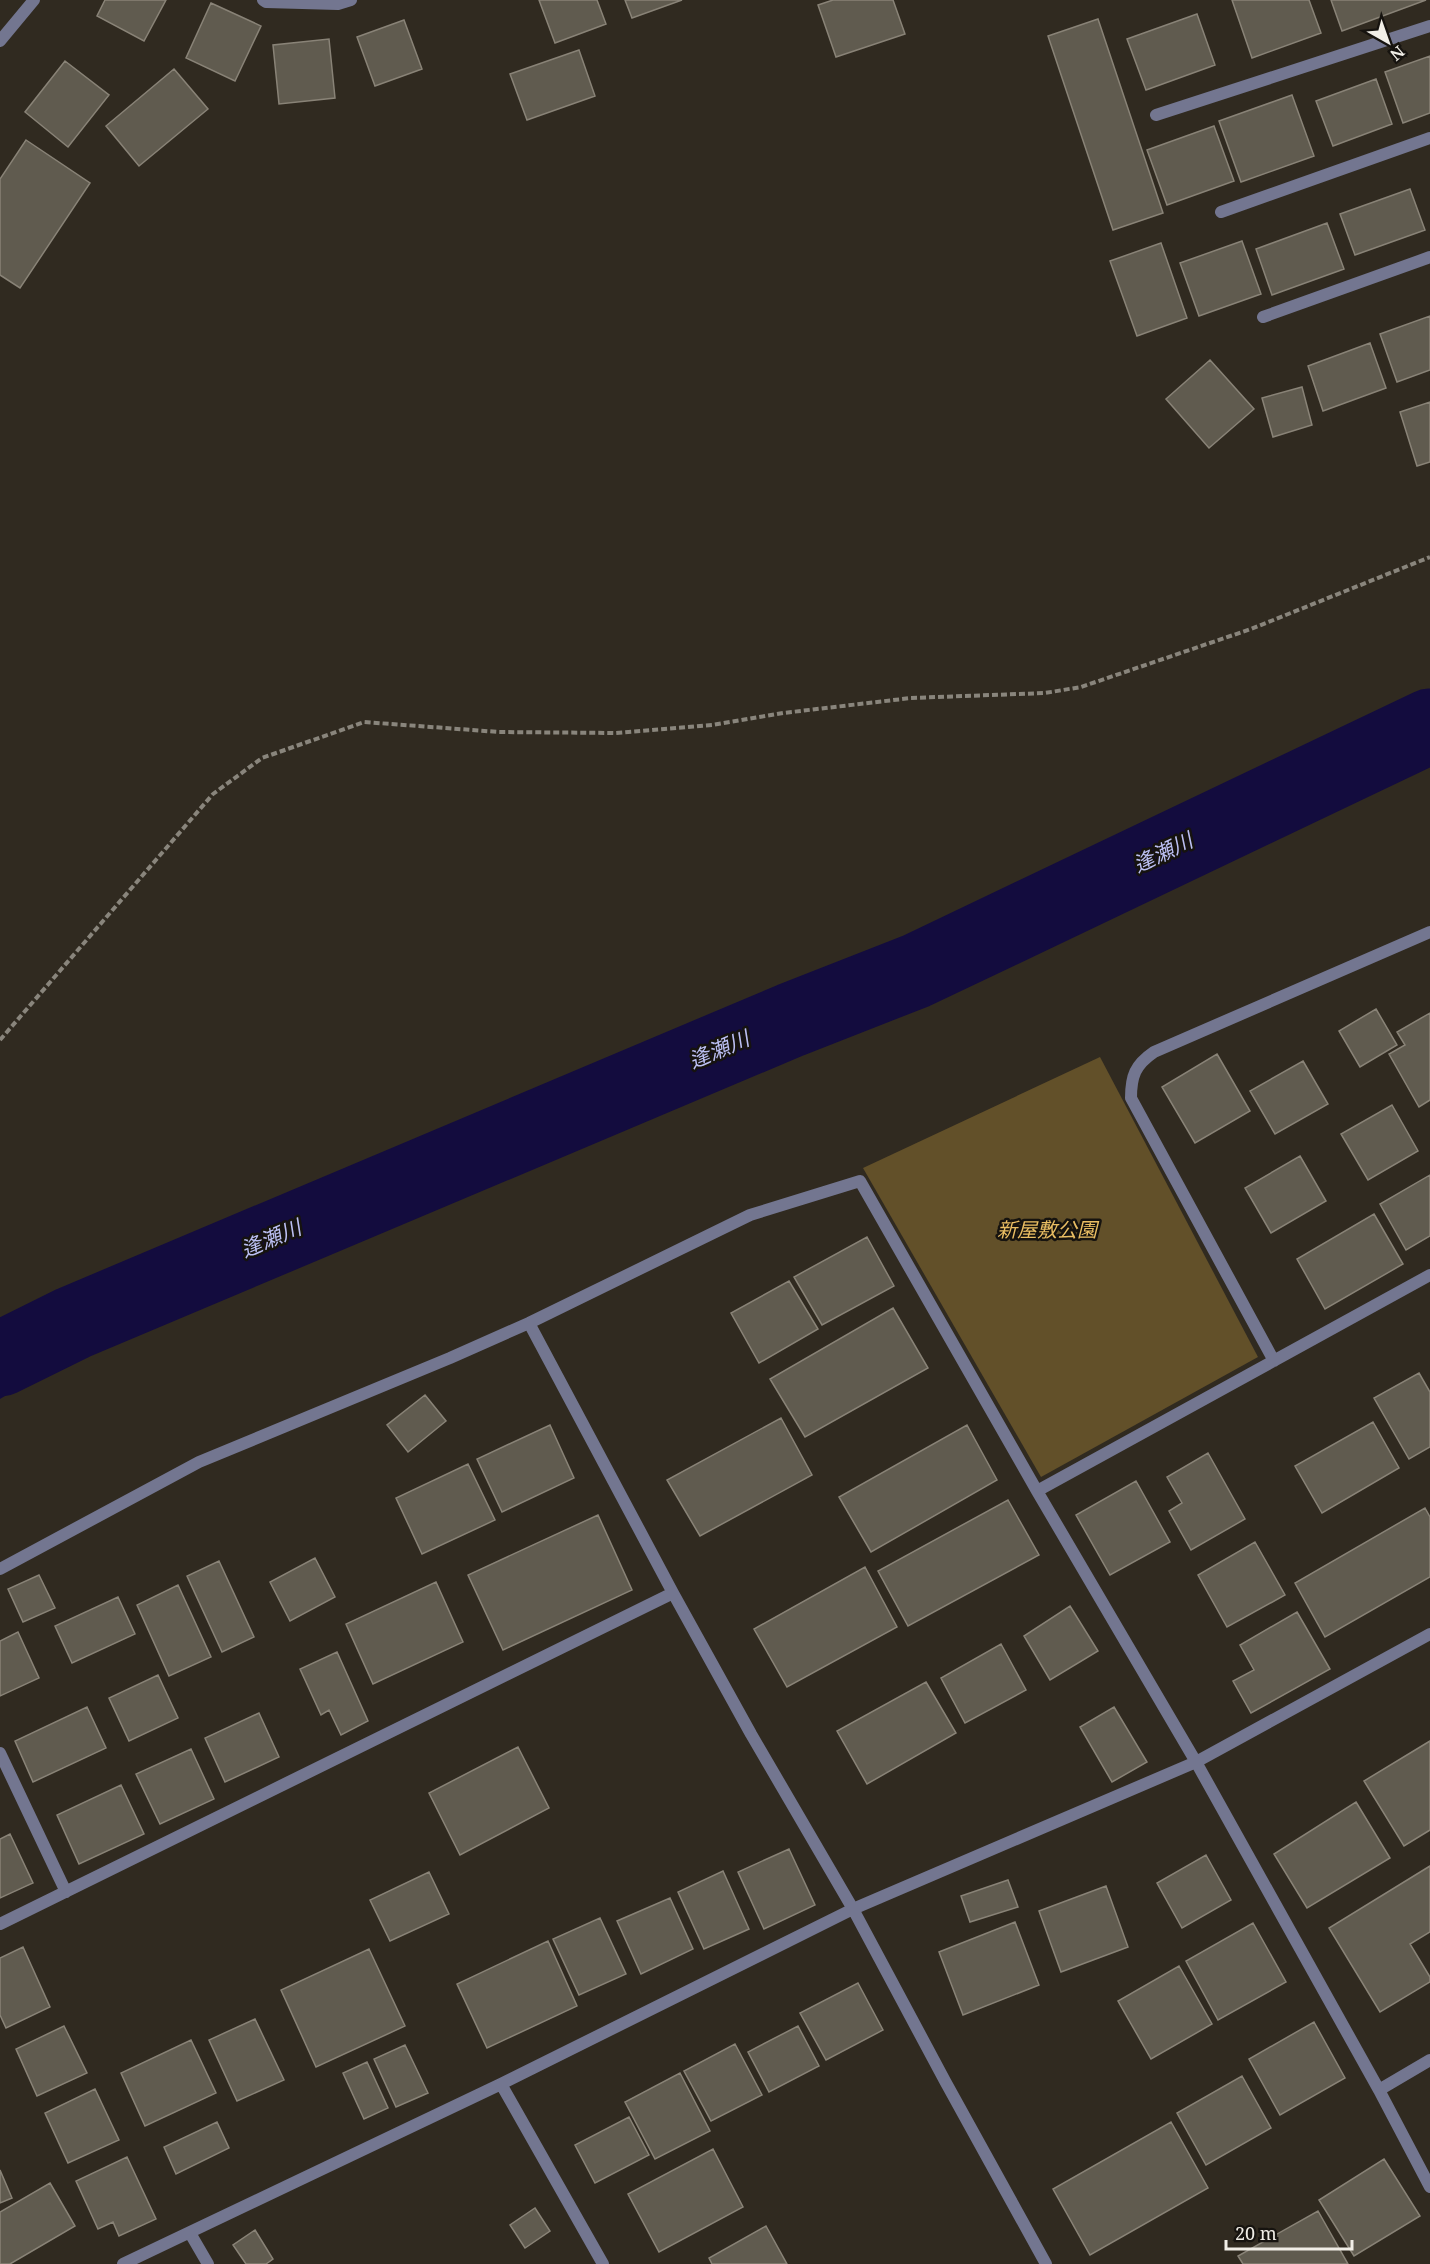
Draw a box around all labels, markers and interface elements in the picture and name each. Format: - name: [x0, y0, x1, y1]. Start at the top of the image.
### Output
- north arrow: [1358, 12, 1418, 72]
- text: N: [1385, 41, 1410, 66]
- water label: 逢瀬川: [1128, 825, 1199, 878]
- water label: 逢瀬川: [684, 1023, 755, 1074]
- water label: 逢瀬川: [236, 1212, 307, 1263]
- park label: 新屋敷公園: [997, 1216, 1100, 1243]
- scale bar: [1226, 2213, 1352, 2251]
- text: 20 m: [1235, 2221, 1277, 2245]

